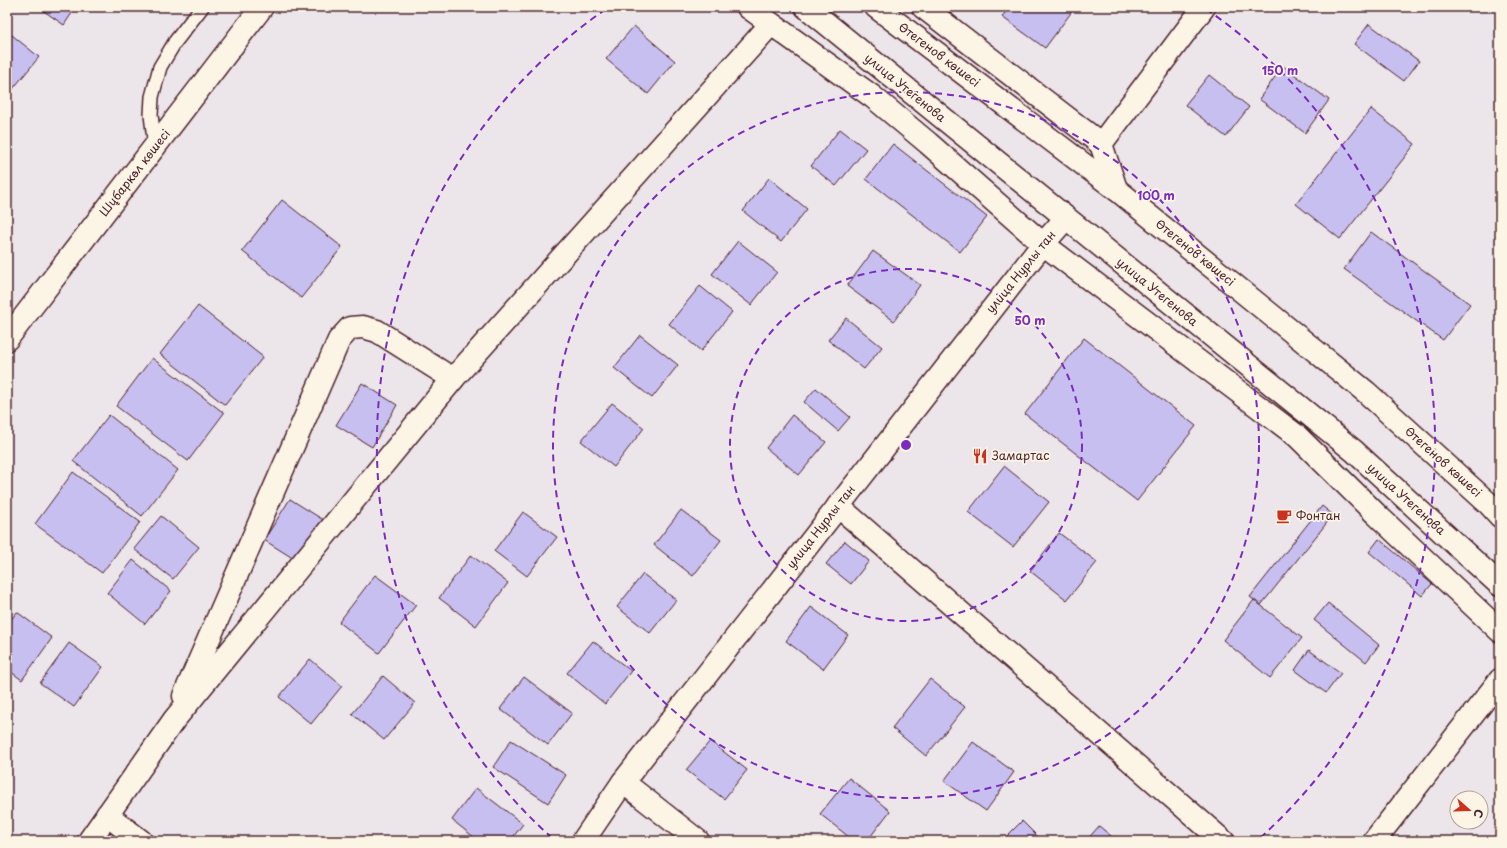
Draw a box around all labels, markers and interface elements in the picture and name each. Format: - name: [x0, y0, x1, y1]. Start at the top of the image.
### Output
- street label: Өтегенов көшесі: [895, 18, 984, 91]
- street label: улица Утегенова: [861, 49, 951, 126]
- text: 150 m: [1262, 61, 1298, 79]
- street label: Шұбаркөл көшесі: [94, 125, 174, 220]
- text: 100 m: [1137, 186, 1175, 204]
- street label: Өтегенов көшесі: [1152, 214, 1239, 290]
- street label: улица Нурлы тан: [981, 226, 1059, 317]
- street label: улица Утегенова: [1113, 253, 1203, 330]
- text: 50 m: [1014, 311, 1046, 329]
- street label: Өтегенов көшесі: [1401, 422, 1486, 501]
- centre of rings: [899, 438, 913, 452]
- place label: Замартас: [992, 446, 1049, 464]
- restaurant icon: Замартас: [971, 447, 989, 465]
- street label: улица Утегенова: [1363, 458, 1450, 539]
- street label: улица Нурлы тан: [782, 481, 859, 572]
- place label: Фонтан: [1296, 506, 1340, 524]
- cafe icon: Фонтан: [1275, 507, 1293, 525]
- north arrow: [1449, 790, 1489, 830]
- text: С: [1469, 807, 1488, 820]

